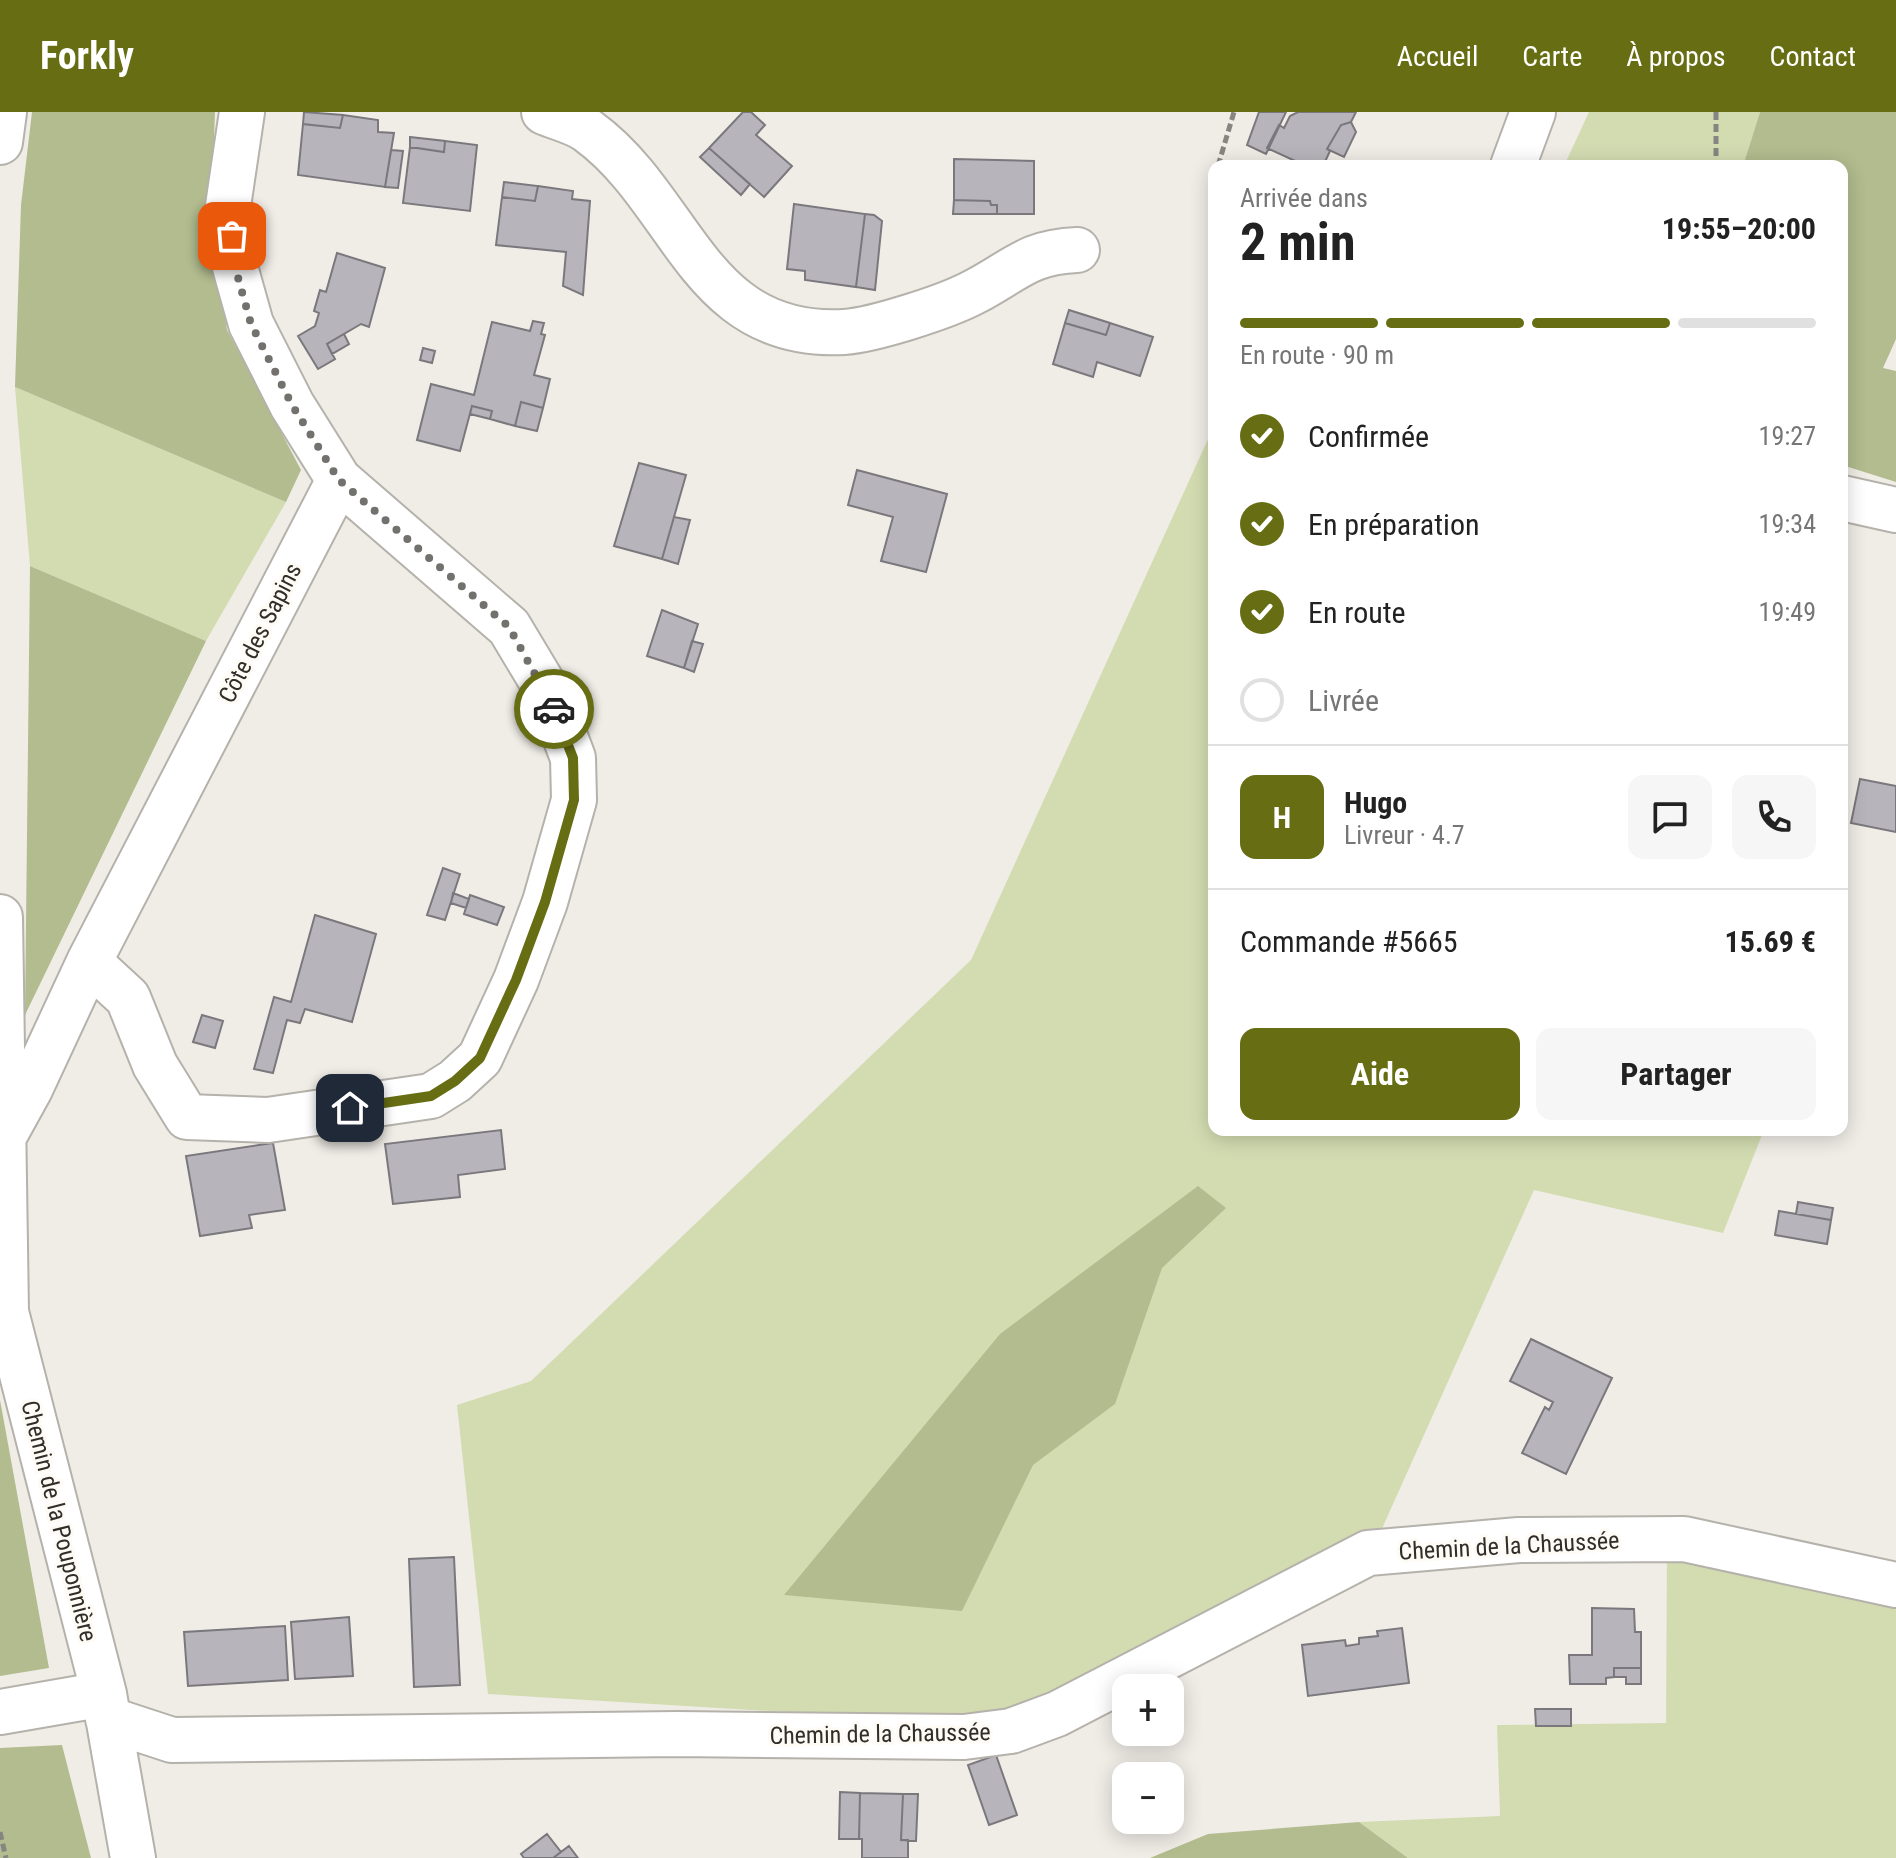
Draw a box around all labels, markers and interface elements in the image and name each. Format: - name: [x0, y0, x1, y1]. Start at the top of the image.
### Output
- text: Forkly: [40, 34, 134, 78]
- text: Accueil: [1397, 40, 1478, 73]
- text: Carte: [1522, 40, 1582, 73]
- text: À propos: [1626, 40, 1726, 73]
- text: Contact: [1770, 40, 1856, 73]
- text: Arrivée dans: [1240, 183, 1368, 213]
- pin: [198, 202, 266, 270]
- text: 19:55–20:00: [1662, 211, 1816, 246]
- text: 2 min: [1240, 212, 1356, 273]
- icon: bag: [210, 214, 254, 258]
- text: En route · 90 m: [1240, 340, 1394, 370]
- icon: check: [1240, 414, 1284, 458]
- text: Confirmée: [1308, 419, 1429, 454]
- text: 19:27: [1759, 421, 1816, 451]
- icon: check: [1240, 502, 1284, 546]
- text: En préparation: [1308, 507, 1480, 542]
- text: 19:34: [1759, 509, 1816, 539]
- street label: Côte des Sapins: [213, 558, 307, 708]
- icon: check: [1240, 590, 1284, 634]
- text: En route: [1308, 595, 1406, 630]
- text: 19:49: [1759, 597, 1816, 627]
- courier: [514, 669, 594, 749]
- text: Livrée: [1308, 683, 1379, 718]
- icon: car: [532, 687, 576, 731]
- button: chat: [1628, 775, 1712, 859]
- button: phone: [1732, 775, 1816, 859]
- text: Hugo: [1344, 785, 1407, 820]
- text: H: [1273, 800, 1291, 835]
- text: Livreur · 4.7: [1344, 820, 1465, 850]
- text: Commande #5665: [1240, 924, 1458, 959]
- text: 15.69 €: [1725, 924, 1816, 959]
- button: Aide: [1240, 1028, 1520, 1120]
- button: Partager: [1536, 1028, 1816, 1120]
- pin: [316, 1074, 384, 1142]
- icon: home: [328, 1086, 372, 1130]
- street label: Chemin de la Pouponnière: [15, 1398, 103, 1644]
- street label: Chemin de la Chaussée: [1398, 1526, 1620, 1566]
- map controls: [1112, 1674, 1184, 1834]
- button: +: [1112, 1674, 1184, 1746]
- street label: Chemin de la Chaussée: [769, 1718, 991, 1750]
- button: −: [1112, 1762, 1184, 1834]

